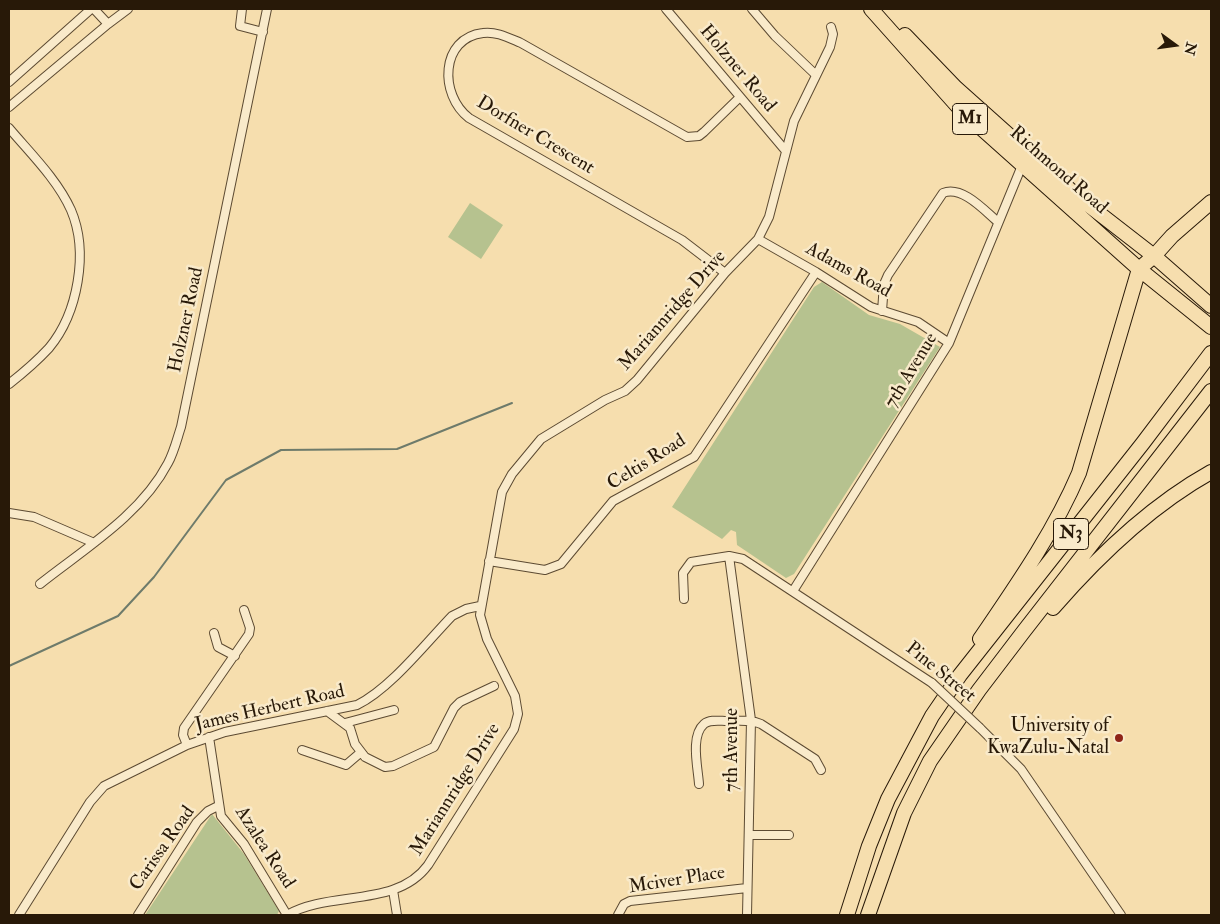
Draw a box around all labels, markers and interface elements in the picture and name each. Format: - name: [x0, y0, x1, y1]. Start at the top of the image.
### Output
- north arrow: [1150, 20, 1200, 70]
- street label: Holzner Road: [694, 21, 780, 117]
- text: N: [1180, 41, 1200, 57]
- street label: Dorfner Crescent: [472, 92, 598, 180]
- road number: M1: [952, 104, 988, 134]
- street label: Richmond Road: [1004, 122, 1112, 220]
- street label: Adams Road: [801, 238, 895, 304]
- street label: Mariannridge Drive: [615, 246, 731, 376]
- street label: Holzner Road: [165, 265, 209, 375]
- street label: 7th Avenue: [881, 329, 943, 413]
- street label: Celtis Road: [604, 430, 690, 496]
- road number: N3: [1054, 518, 1088, 550]
- street label: Pine Street: [900, 638, 980, 708]
- street label: James Herbert Road: [193, 681, 347, 737]
- street label: 7th Avenue: [722, 708, 744, 792]
- place label: University of KwaZulu-Natal: [987, 716, 1109, 760]
- street label: Mariannridge Drive: [406, 720, 506, 860]
- marker: University of KwaZulu-Natal: [1113, 732, 1125, 744]
- street label: Carissa Road: [125, 802, 201, 896]
- street label: Azalea Road: [229, 803, 299, 893]
- street label: Mciver Place: [627, 862, 727, 900]

